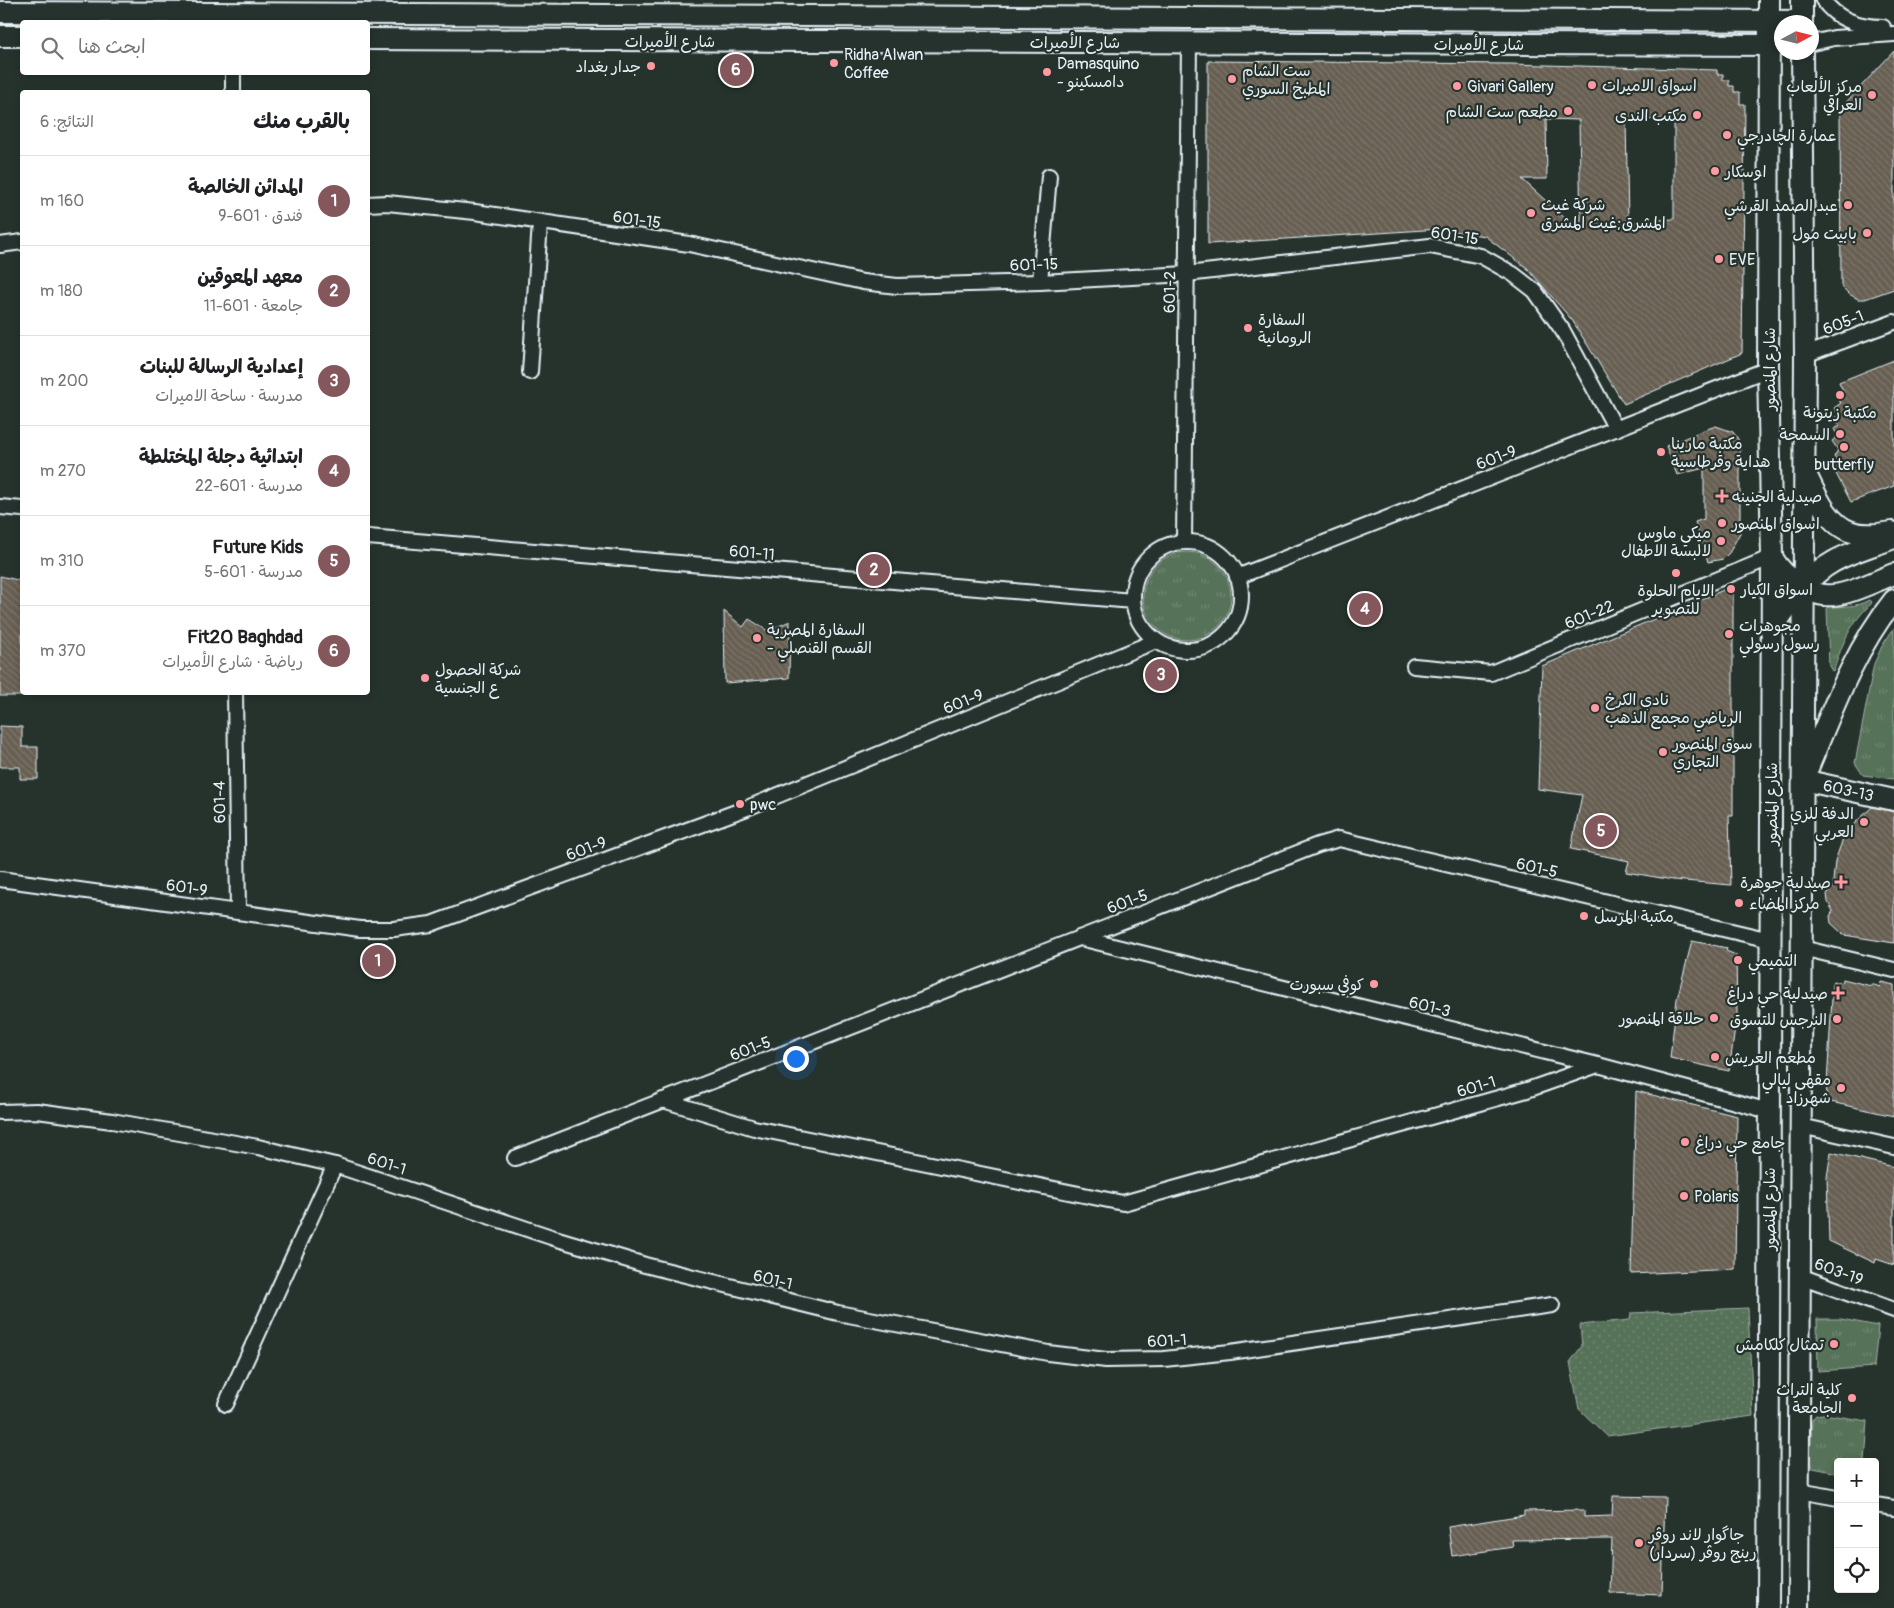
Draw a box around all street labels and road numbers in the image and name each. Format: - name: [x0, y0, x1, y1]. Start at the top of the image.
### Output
- street label: شارع الأميرات: [625, 31, 715, 53]
- street label: شارع الأميرات: [1030, 32, 1120, 54]
- street label: شارع الأميرات: [1434, 34, 1524, 56]
- street label: 601-15: [612, 207, 662, 233]
- street label: 601-15: [1429, 222, 1480, 250]
- street label: 601-15: [1010, 254, 1058, 276]
- street label: 601-2: [1160, 271, 1180, 313]
- street label: 605-1: [1820, 306, 1867, 340]
- street label: شارع المنصور: [1760, 327, 1781, 413]
- street label: 601-9: [1473, 441, 1519, 475]
- street label: 601-11: [728, 541, 776, 565]
- street label: 601-22: [1562, 596, 1617, 634]
- street label: 601-9: [940, 685, 986, 719]
- street label: شارع المنصور: [1762, 762, 1783, 848]
- street label: 603-13: [1821, 776, 1876, 806]
- street label: 601-4: [210, 781, 230, 823]
- street label: 601-9: [563, 832, 609, 865]
- street label: 601-5: [1514, 854, 1559, 882]
- street label: 601-9: [165, 875, 209, 901]
- street label: 601-5: [1104, 885, 1151, 919]
- street label: 601-3: [1407, 992, 1453, 1022]
- street label: 601-5: [727, 1032, 774, 1066]
- street label: 601-1: [1454, 1072, 1498, 1102]
- street label: 601-1: [365, 1148, 409, 1180]
- street label: شارع المنصور: [1760, 1167, 1781, 1253]
- street label: 603-19: [1812, 1254, 1866, 1290]
- street label: 601-1: [751, 1265, 794, 1294]
- street label: 601-1: [1147, 1330, 1187, 1352]

